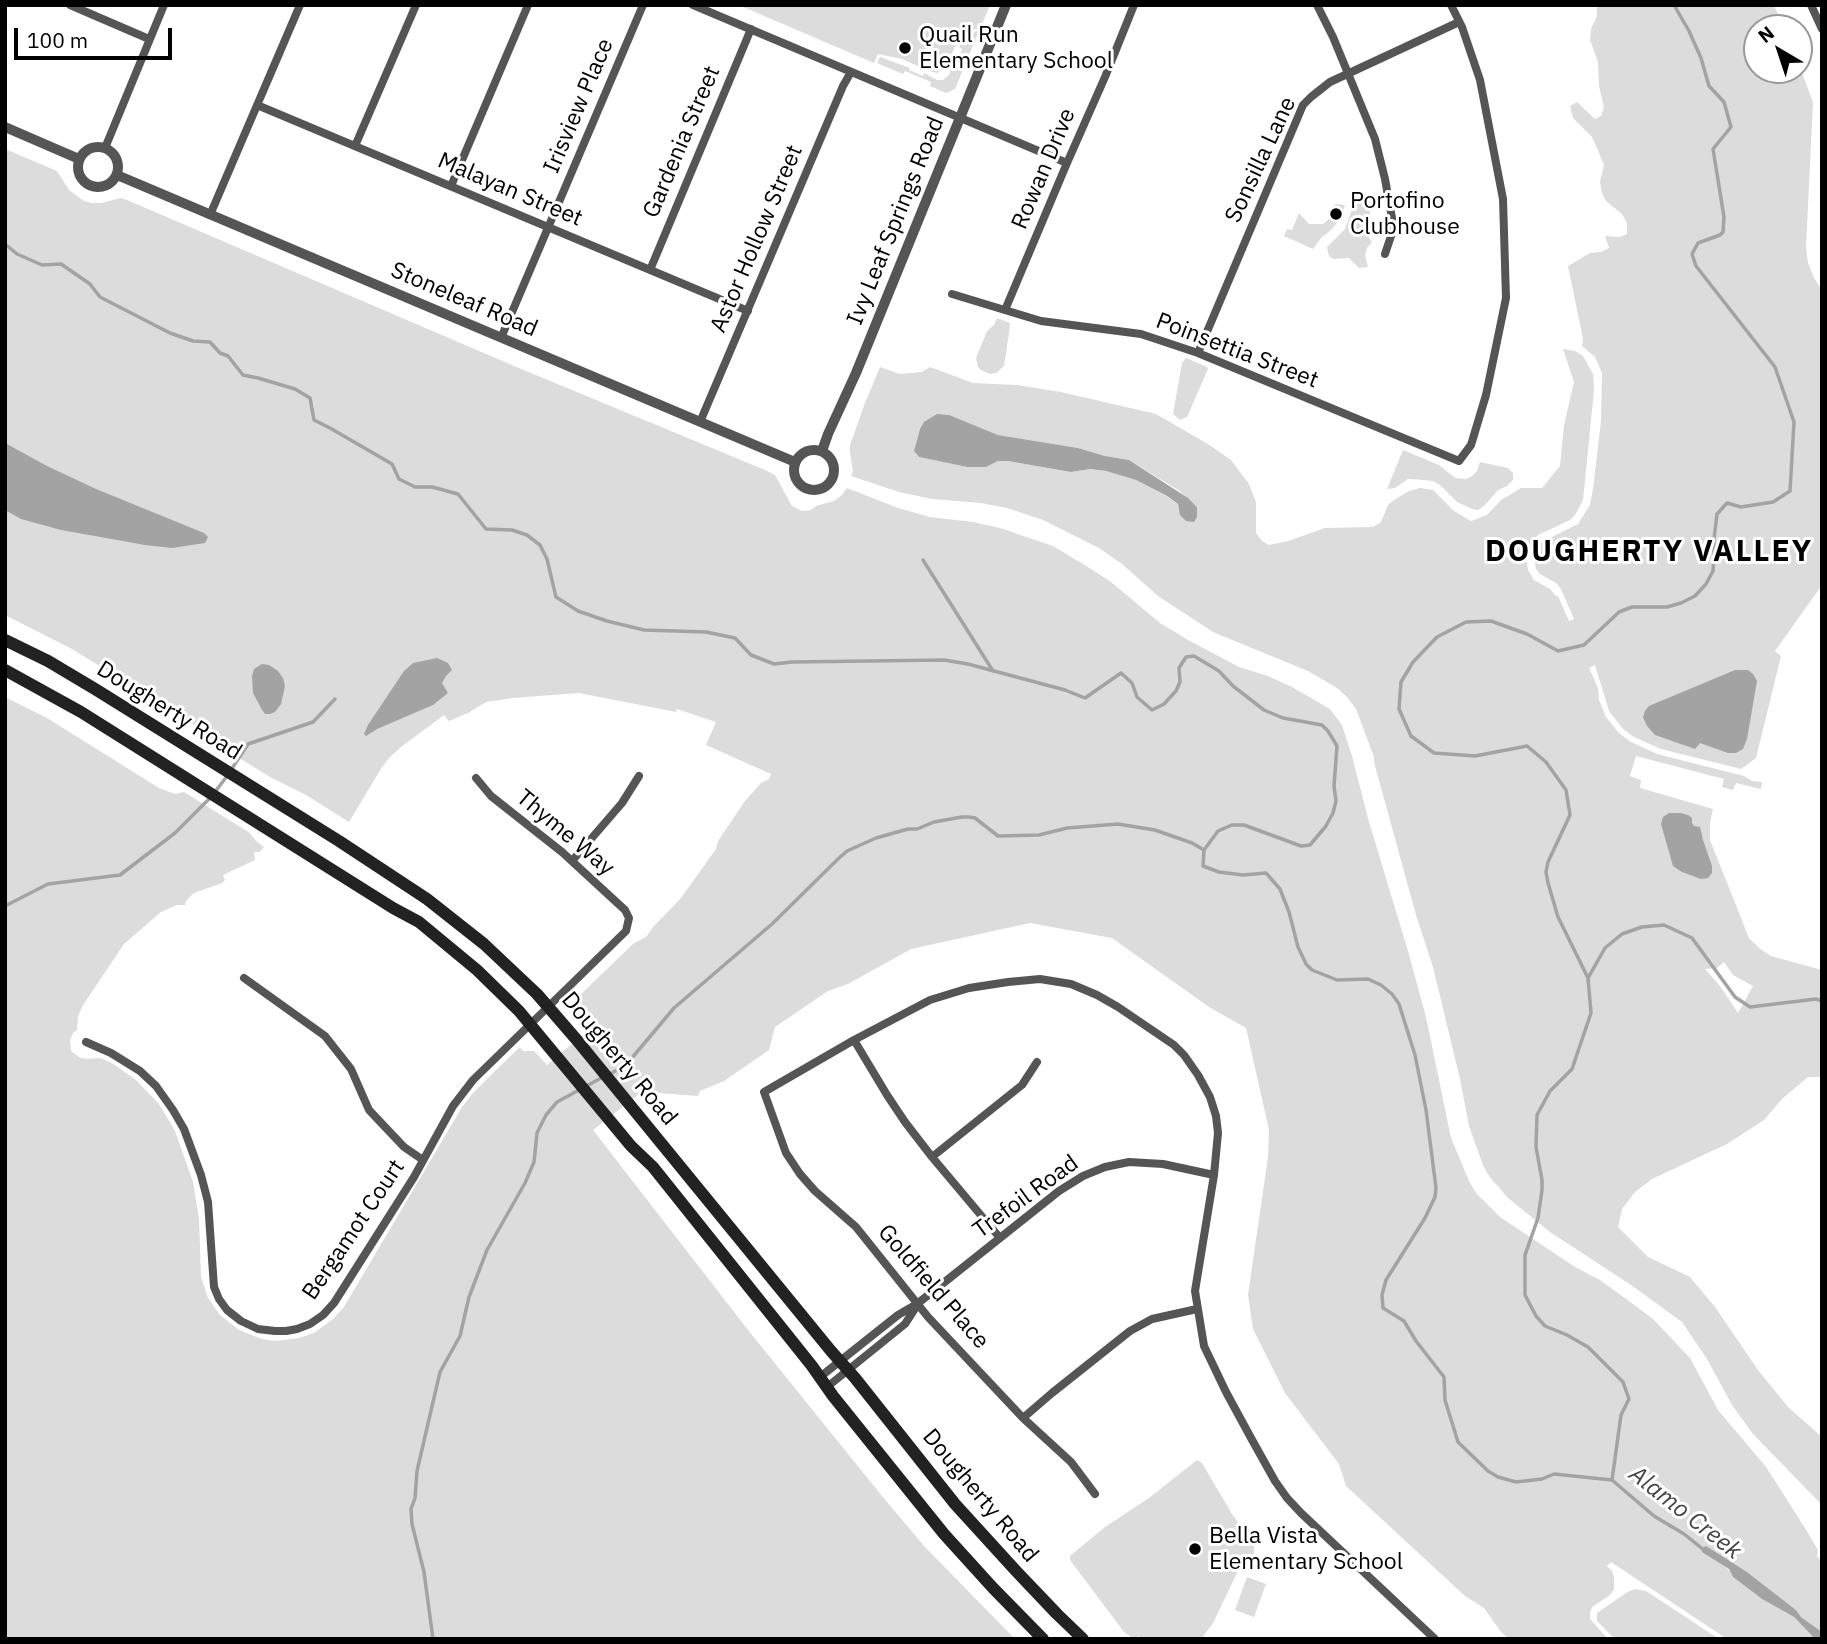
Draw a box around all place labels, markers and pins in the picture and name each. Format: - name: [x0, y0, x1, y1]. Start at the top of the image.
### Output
- place label: Quail Run Elementary School: [919, 21, 1113, 75]
- marker: Quail Run Elementary School: [897, 40, 913, 56]
- place label: Portofino Clubhouse: [1350, 187, 1460, 241]
- marker: Portofino Clubhouse: [1328, 206, 1344, 222]
- place label: Bella Vista Elementary School: [1209, 1522, 1403, 1576]
- marker: Bella Vista Elementary School: [1187, 1541, 1203, 1557]

